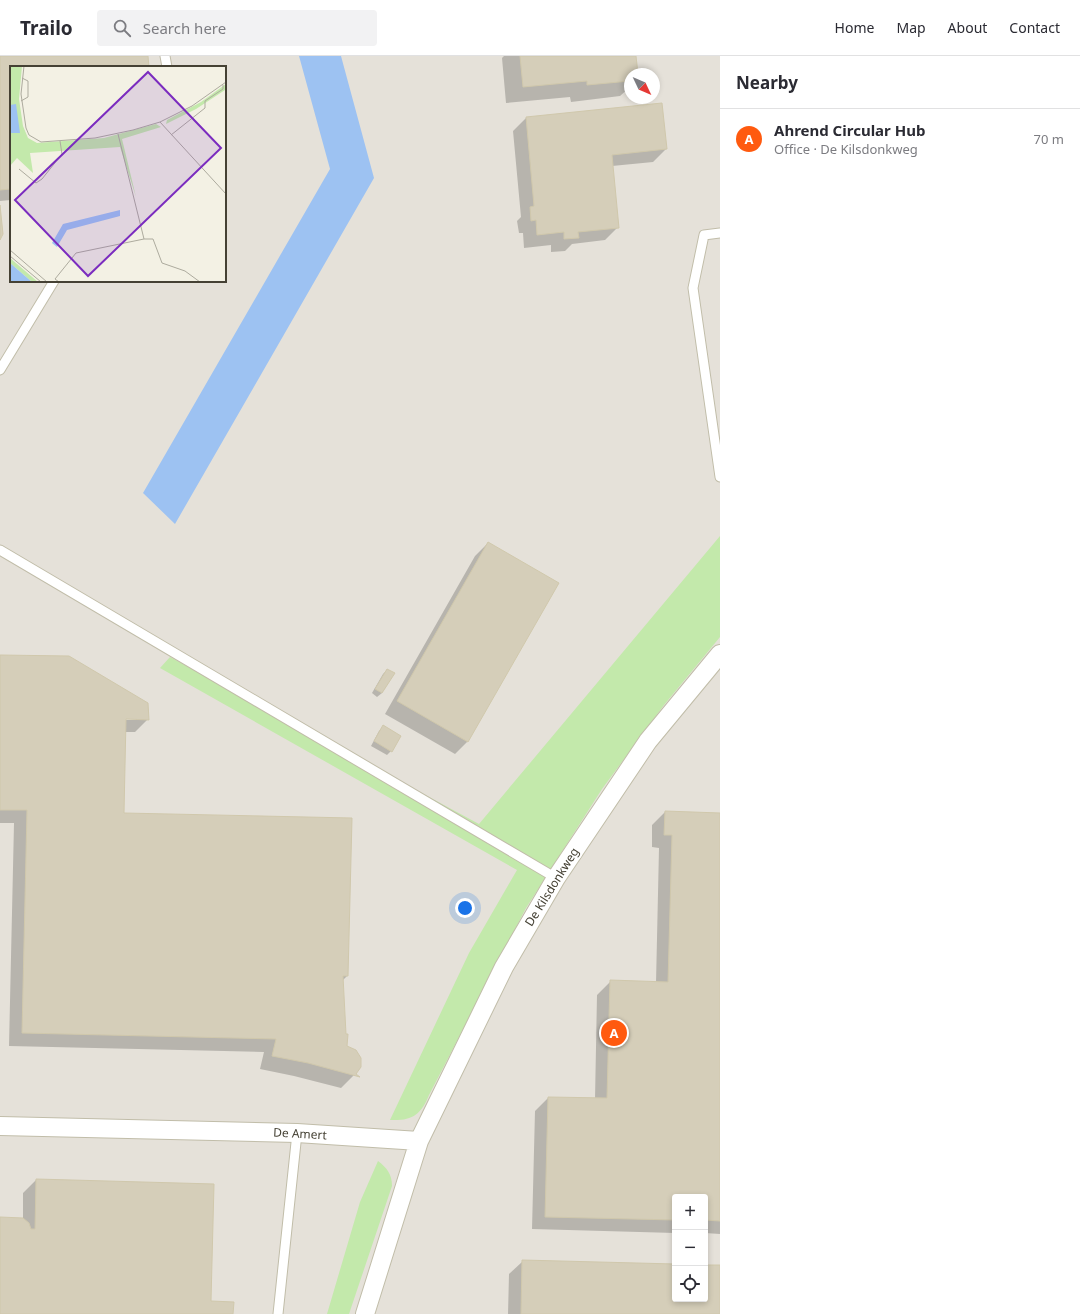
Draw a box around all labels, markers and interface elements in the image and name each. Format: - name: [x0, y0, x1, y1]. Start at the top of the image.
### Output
- search box: [97, 10, 377, 46]
- text: Trailo: [20, 15, 73, 41]
- icon: search: [111, 17, 133, 39]
- text: Search here: [143, 18, 226, 38]
- text: Home: [835, 18, 874, 37]
- text: Map: [896, 18, 926, 37]
- text: About: [948, 18, 987, 37]
- text: Contact: [1009, 18, 1060, 37]
- inset map: [10, 66, 226, 282]
- north arrow: [624, 68, 660, 104]
- text: Nearby: [736, 71, 798, 94]
- text: Ahrend Circular Hub: [774, 120, 925, 140]
- text: A: [745, 130, 754, 148]
- text: 70 m: [1034, 130, 1064, 148]
- text: Office · De Kilsdonkweg: [774, 140, 918, 158]
- street label: De Kilsdonkweg: [521, 844, 583, 929]
- your location: [455, 898, 475, 918]
- pin: A: [601, 1018, 627, 1048]
- street label: De Amert: [273, 1124, 328, 1143]
- map controls: [672, 1194, 708, 1302]
- button: +: [672, 1194, 708, 1230]
- button: −: [672, 1230, 708, 1266]
- button: locate: [672, 1266, 708, 1302]

